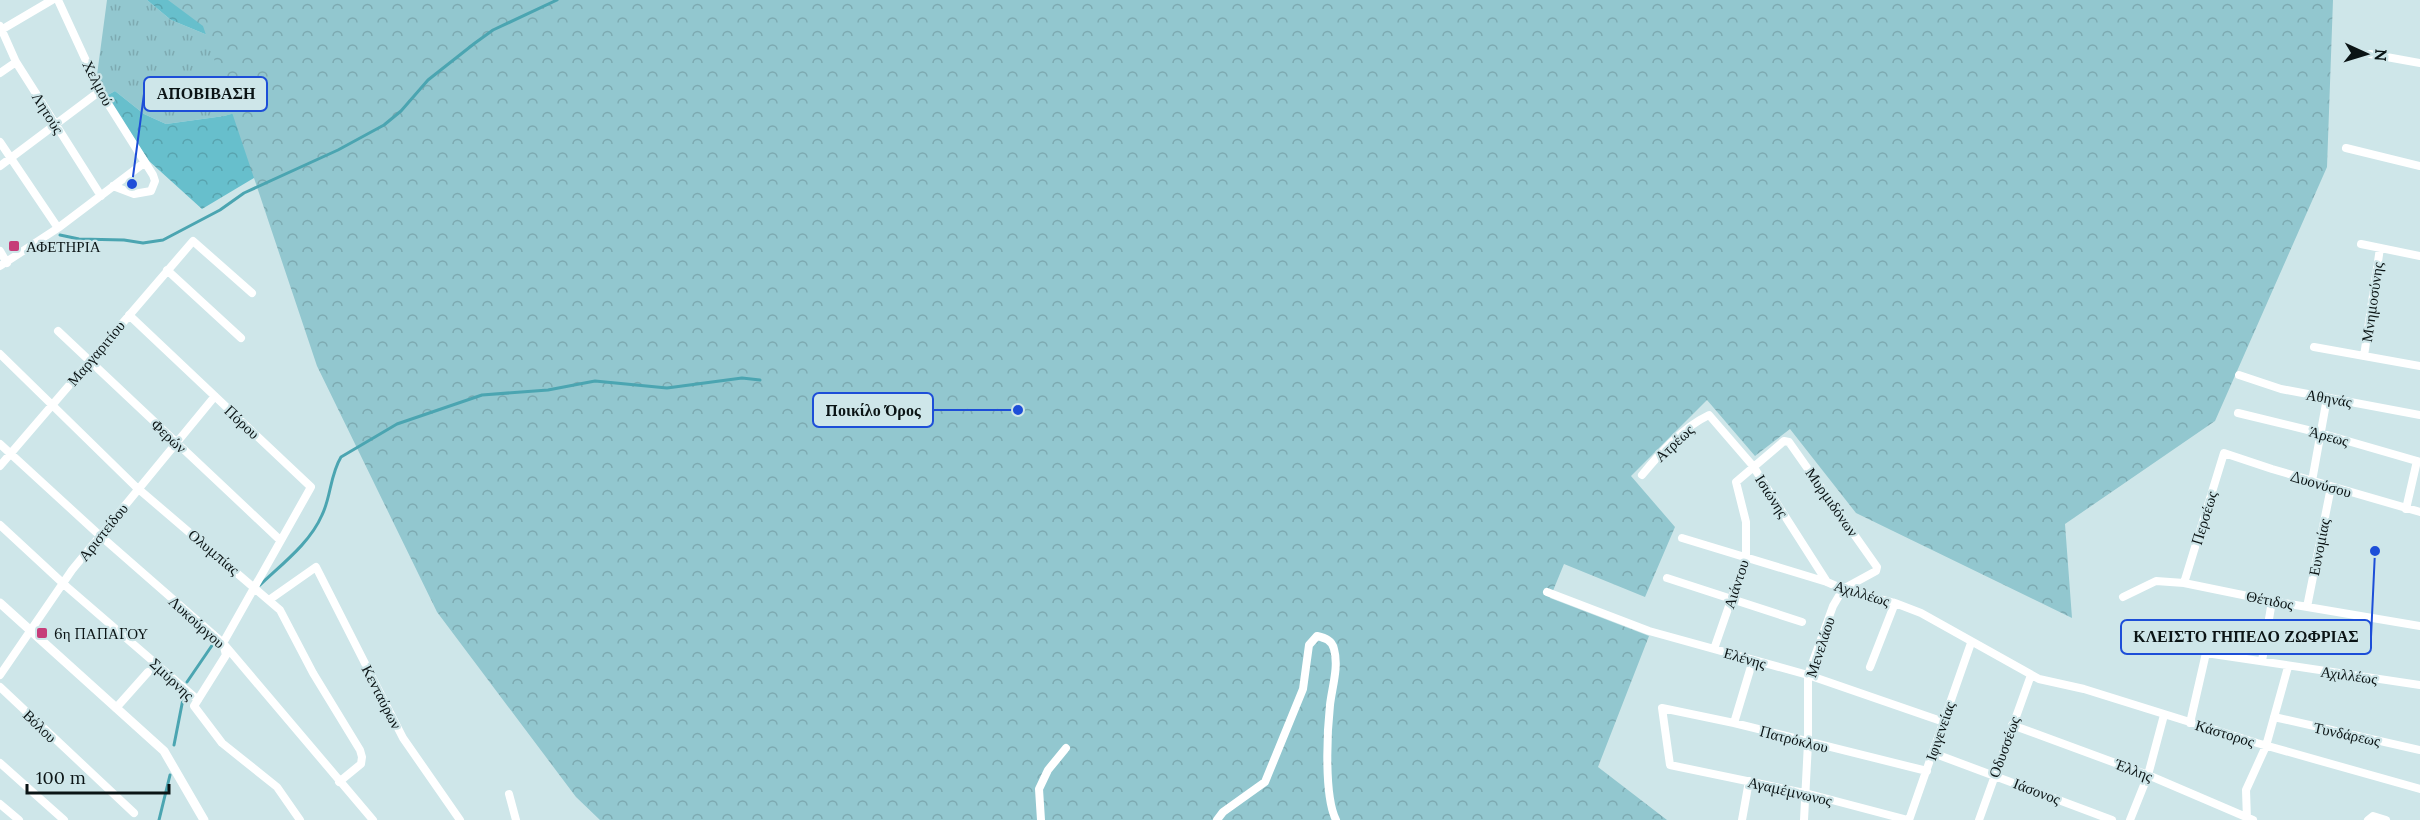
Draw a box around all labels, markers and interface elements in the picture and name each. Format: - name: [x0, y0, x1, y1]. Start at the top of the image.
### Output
- north arrow: [2336, 24, 2396, 84]
- text: N: [2371, 48, 2391, 62]
- street label: Χελμού: [79, 57, 117, 109]
- callout: ΑΠΟΒΙΒΑΣΗ: [144, 77, 267, 111]
- text: ΑΠΟΒΙΒΑΣΗ: [157, 83, 256, 103]
- street label: Λητούς: [28, 89, 68, 137]
- place label: ΑΦΕΤΗΡΙΑ: [26, 237, 101, 256]
- marker: ΑΦΕΤΗΡΙΑ: [7, 239, 21, 253]
- street label: Μνημοσύνης: [2357, 261, 2387, 343]
- street label: Μαργαριτίου: [63, 316, 129, 390]
- street label: Αθηνάς: [2304, 385, 2354, 411]
- callout: Ποικίλο Όρος: [813, 393, 933, 427]
- text: Ποικίλο Όρος: [825, 400, 921, 420]
- street label: Πόρου: [220, 401, 264, 443]
- street label: Φερών: [147, 415, 191, 457]
- street label: Ατρέως: [1651, 420, 1698, 466]
- street label: Άρεως: [2307, 422, 2351, 450]
- street label: Μυρμιδόνων: [1801, 464, 1863, 540]
- street label: Δυονύσου: [2288, 466, 2354, 502]
- street label: Ισιώνης: [1751, 471, 1793, 521]
- street label: Περσέως: [2187, 489, 2221, 547]
- street label: Αριστείδου: [74, 499, 132, 565]
- street label: Ευνομίας: [2304, 517, 2334, 577]
- street label: Ολυμπίας: [185, 525, 244, 579]
- street label: Αιάντου: [1719, 557, 1753, 611]
- street label: Αχιλλέως: [1832, 576, 1892, 610]
- street label: Θέτιδος: [2245, 586, 2295, 614]
- street label: Λυκούργου: [165, 592, 229, 652]
- street label: Μενελάου: [1801, 614, 1839, 680]
- callout: ΚΛΕΙΣΤΟ ΓΗΠΕΔΟ ΖΩΦΡΙΑΣ: [2121, 620, 2371, 654]
- place label: 6η ΠΑΠΑΓΟΥ: [54, 624, 148, 643]
- marker: 6η ΠΑΠΑΓΟΥ: [35, 626, 49, 640]
- text: ΚΛΕΙΣΤΟ ΓΗΠΕΔΟ ΖΩΦΡΙΑΣ: [2133, 626, 2359, 646]
- street label: Ελένης: [1722, 643, 1768, 673]
- street label: Σμύρνης: [146, 654, 198, 704]
- street label: Κενταύρων: [358, 662, 406, 732]
- street label: Αχιλλέως: [2319, 662, 2379, 688]
- street label: Ιφιγενείας: [1921, 699, 1959, 763]
- street label: Βόλου: [19, 705, 61, 747]
- street label: Οδυσσέως: [1984, 714, 2024, 780]
- street label: Κάστορος: [2193, 715, 2257, 751]
- street label: Τυνδάρεως: [2312, 718, 2382, 750]
- street label: Πατρόκλου: [1758, 721, 1830, 757]
- street label: Έλλης: [2112, 754, 2155, 786]
- scale bar: [27, 757, 170, 795]
- text: 100 m: [36, 766, 86, 789]
- street label: Αγαμέμνωνος: [1746, 772, 1834, 810]
- street label: Ιάσονος: [2011, 773, 2063, 809]

